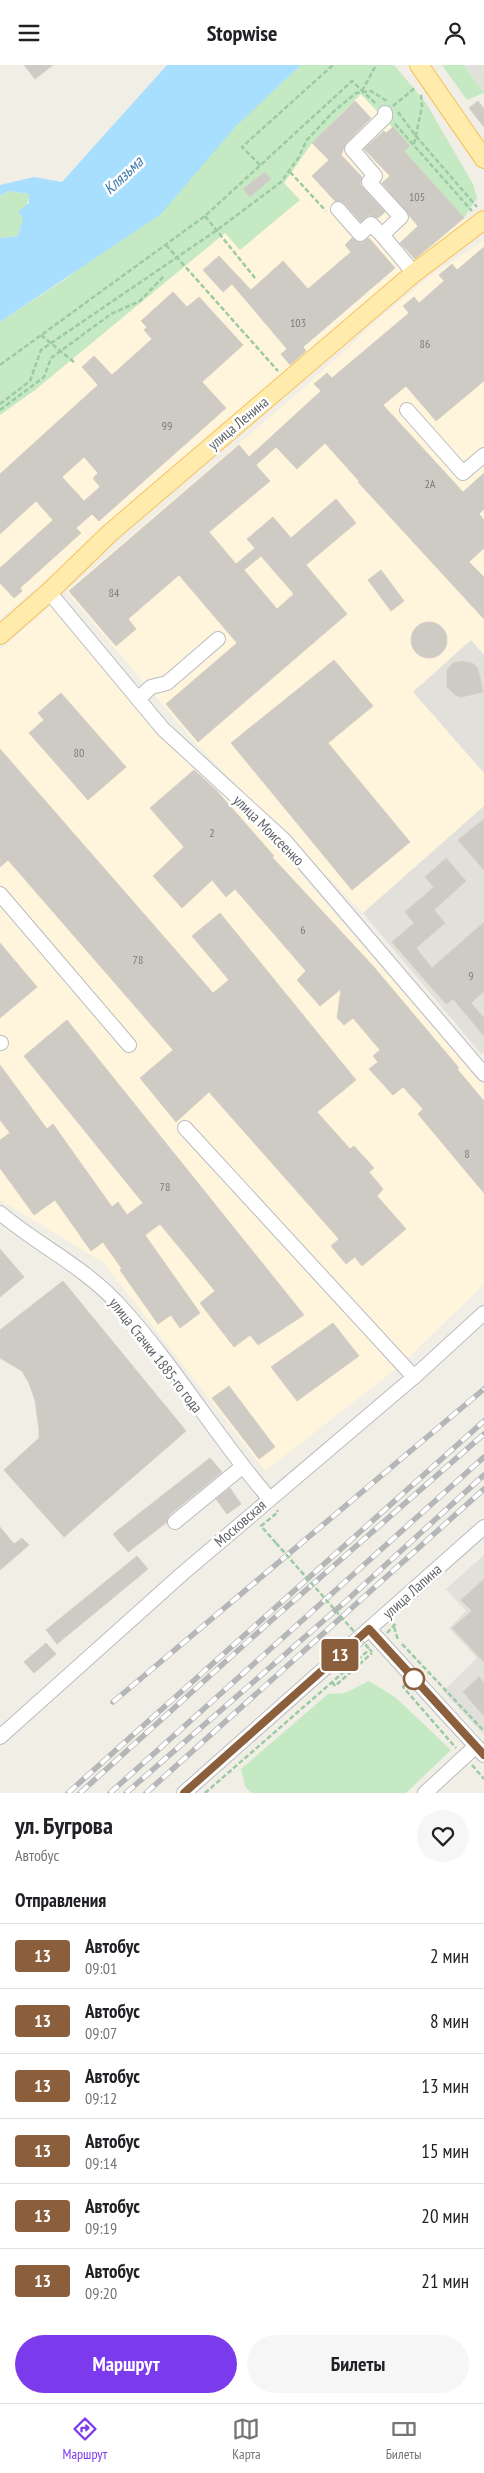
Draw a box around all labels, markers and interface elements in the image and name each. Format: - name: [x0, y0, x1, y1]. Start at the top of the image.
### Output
- icon: menu: [15, 19, 43, 47]
- text: Stopwise: [207, 19, 277, 47]
- icon: person: [441, 19, 469, 47]
- water label: Клязьма: [99, 151, 148, 198]
- house number: 105: [409, 189, 425, 204]
- house number: 103: [290, 315, 306, 330]
- house number: 86: [420, 336, 430, 351]
- street label: улица Ленина: [204, 392, 272, 454]
- house number: 99: [162, 418, 172, 433]
- house number: 2А: [424, 476, 436, 491]
- house number: 84: [109, 585, 120, 600]
- house number: 80: [74, 745, 84, 760]
- street label: улица Моисеенко: [230, 791, 308, 869]
- house number: 2: [209, 825, 215, 840]
- house number: 6: [300, 922, 306, 937]
- house number: 78: [133, 952, 143, 967]
- house number: 9: [468, 968, 474, 983]
- house number: 8: [464, 1146, 470, 1161]
- house number: 78: [160, 1179, 170, 1194]
- street label: улица Стачки 1885-го года: [105, 1294, 207, 1416]
- street label: Московская: [210, 1495, 270, 1551]
- street label: улица Лапина: [379, 1560, 445, 1622]
- line badge: 13: [318, 1639, 362, 1671]
- text: 13: [331, 1643, 349, 1666]
- unlabelled marker: [403, 1668, 425, 1690]
- text: ул. Бугрова: [15, 1810, 113, 1841]
- button: heart: [417, 1810, 469, 1862]
- text: Автобус: [15, 1845, 59, 1865]
- text: Отправления: [15, 1888, 106, 1912]
- text: Автобус: [85, 1934, 140, 1958]
- text: 13: [34, 1944, 51, 1967]
- text: 2 мин: [430, 1944, 469, 1968]
- text: 09:01: [85, 1958, 117, 1978]
- text: Автобус: [85, 1999, 140, 2023]
- text: 13: [34, 2009, 51, 2032]
- text: 8 мин: [430, 2009, 469, 2033]
- text: 09:07: [85, 2023, 117, 2043]
- text: Автобус: [85, 2064, 140, 2088]
- text: 13: [34, 2074, 51, 2097]
- text: 13 мин: [421, 2074, 469, 2098]
- text: 09:12: [85, 2088, 117, 2108]
- text: Автобус: [85, 2129, 140, 2153]
- text: 13: [34, 2139, 51, 2162]
- text: 15 мин: [421, 2139, 469, 2163]
- text: 09:14: [85, 2153, 117, 2173]
- text: Автобус: [85, 2194, 140, 2218]
- text: 13: [34, 2204, 51, 2227]
- text: 20 мин: [421, 2204, 469, 2228]
- text: 09:19: [85, 2218, 117, 2238]
- text: Автобус: [85, 2259, 140, 2283]
- text: 13: [34, 2269, 51, 2292]
- text: 21 мин: [421, 2269, 469, 2293]
- text: 09:20: [85, 2283, 117, 2303]
- button: Маршрут: [15, 2335, 237, 2393]
- button: Билеты: [247, 2335, 469, 2393]
- tab: Маршрут: [62, 2415, 107, 2463]
- tab: Карта: [232, 2415, 261, 2463]
- tab: Билеты: [386, 2415, 422, 2463]

